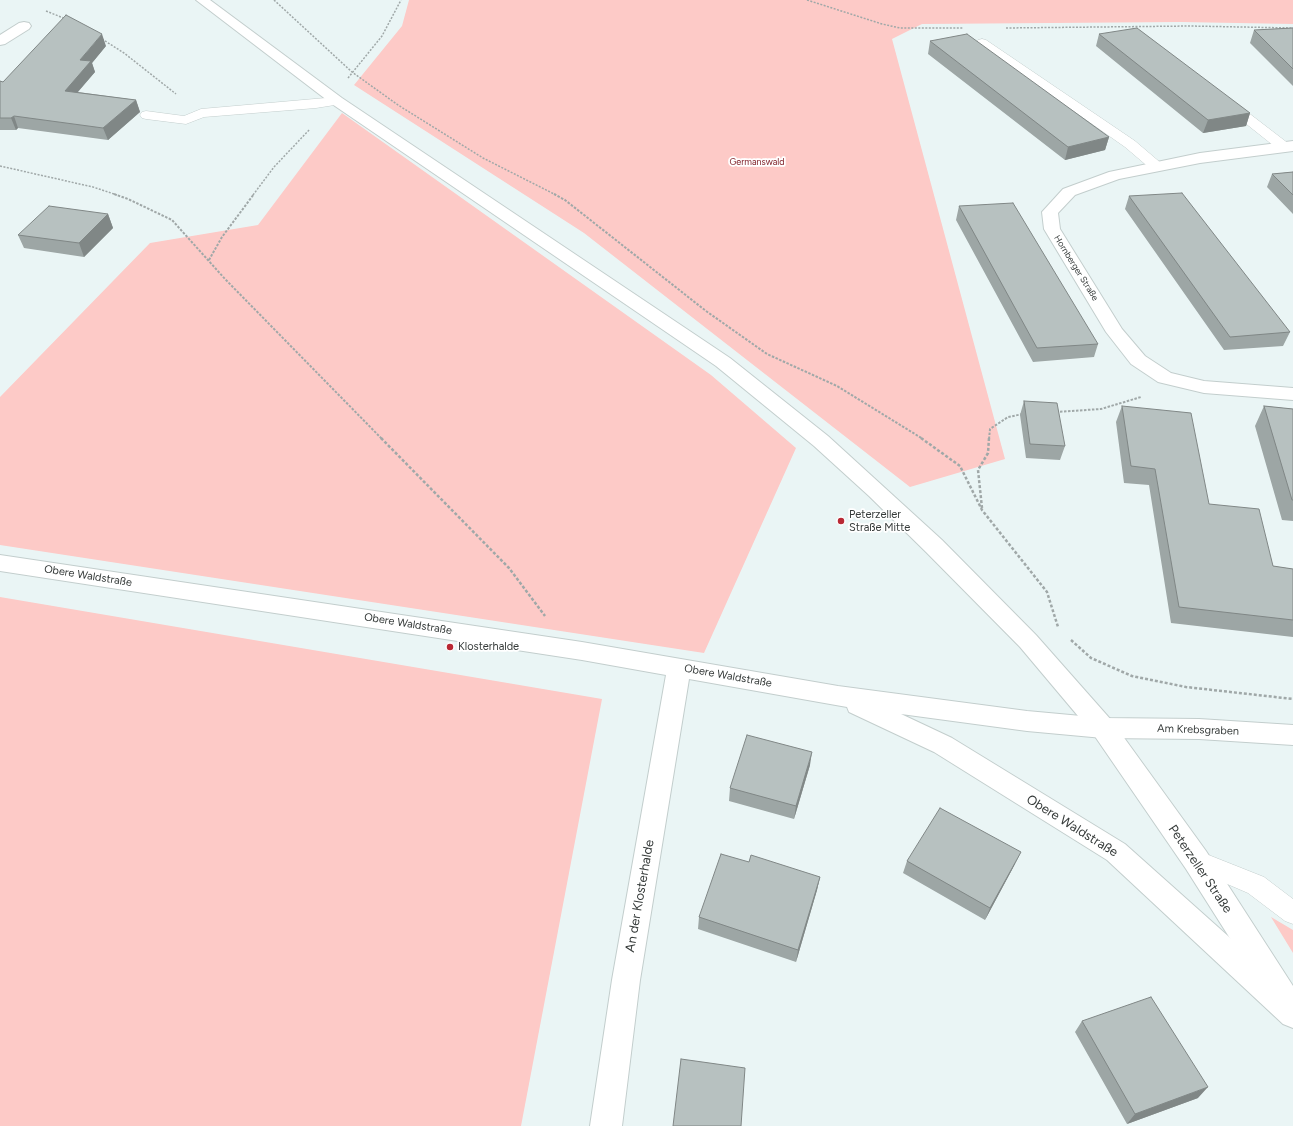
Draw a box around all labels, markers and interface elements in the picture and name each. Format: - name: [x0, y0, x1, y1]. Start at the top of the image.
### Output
- park label: Germanswald: [729, 157, 785, 167]
- street label: Hornberger Straße: [1051, 233, 1101, 303]
- place label: Peterzeller Straße Mitte: [849, 508, 910, 534]
- marker: Peterzeller Straße Mitte: [836, 516, 846, 526]
- street label: Obere Waldstraße: [43, 563, 133, 589]
- street label: Obere Waldstraße: [363, 611, 453, 637]
- place label: Klosterhalde: [458, 640, 519, 654]
- marker: Klosterhalde: [445, 642, 455, 652]
- street label: Obere Waldstraße: [683, 662, 773, 690]
- street label: Am Krebsgraben: [1157, 722, 1239, 738]
- street label: Obere Waldstraße: [1023, 792, 1121, 860]
- street label: Peterzeller Straße: [1165, 822, 1235, 916]
- street label: An der Klosterhalde: [622, 839, 658, 953]

